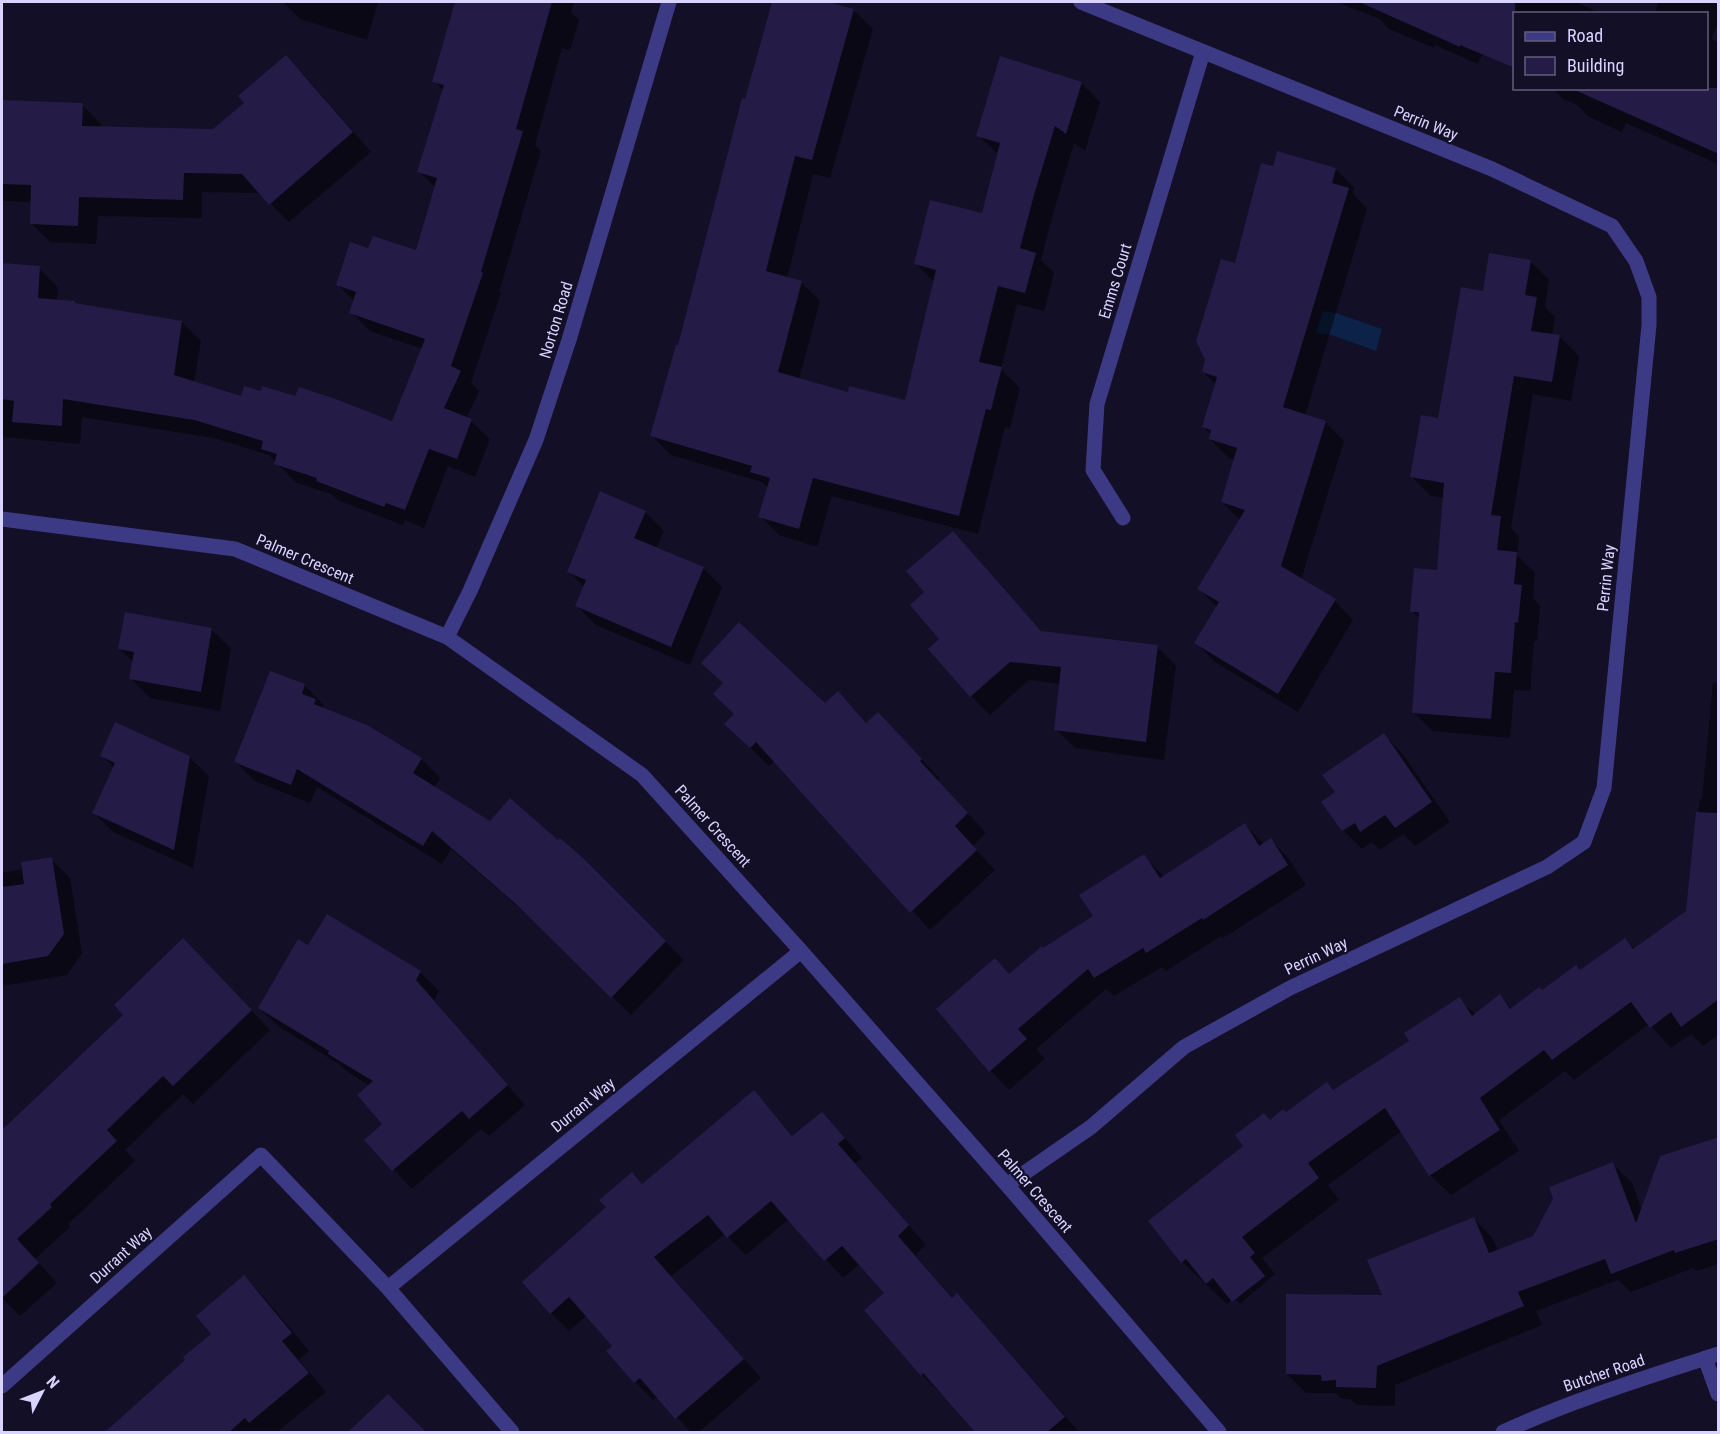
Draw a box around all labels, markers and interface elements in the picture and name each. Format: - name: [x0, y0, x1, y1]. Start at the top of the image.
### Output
- legend: [1513, 12, 1708, 90]
- text: Road: [1567, 25, 1603, 46]
- text: Building: [1567, 55, 1624, 76]
- street label: Perrin Way: [1391, 102, 1461, 145]
- street label: Emms Court: [1095, 241, 1136, 321]
- street label: Norton Road: [535, 279, 577, 361]
- street label: Palmer Crescent: [253, 530, 357, 588]
- street label: Perrin Way: [1593, 543, 1619, 612]
- street label: Palmer Crescent: [671, 781, 755, 871]
- street label: Perrin Way: [1282, 933, 1351, 979]
- street label: Durrant Way: [547, 1073, 619, 1136]
- street label: Palmer Crescent: [994, 1145, 1077, 1237]
- street label: Durrant Way: [86, 1222, 156, 1288]
- street label: Butcher Road: [1561, 1350, 1647, 1396]
- north arrow: [12, 1362, 72, 1422]
- text: N: [42, 1372, 63, 1392]

